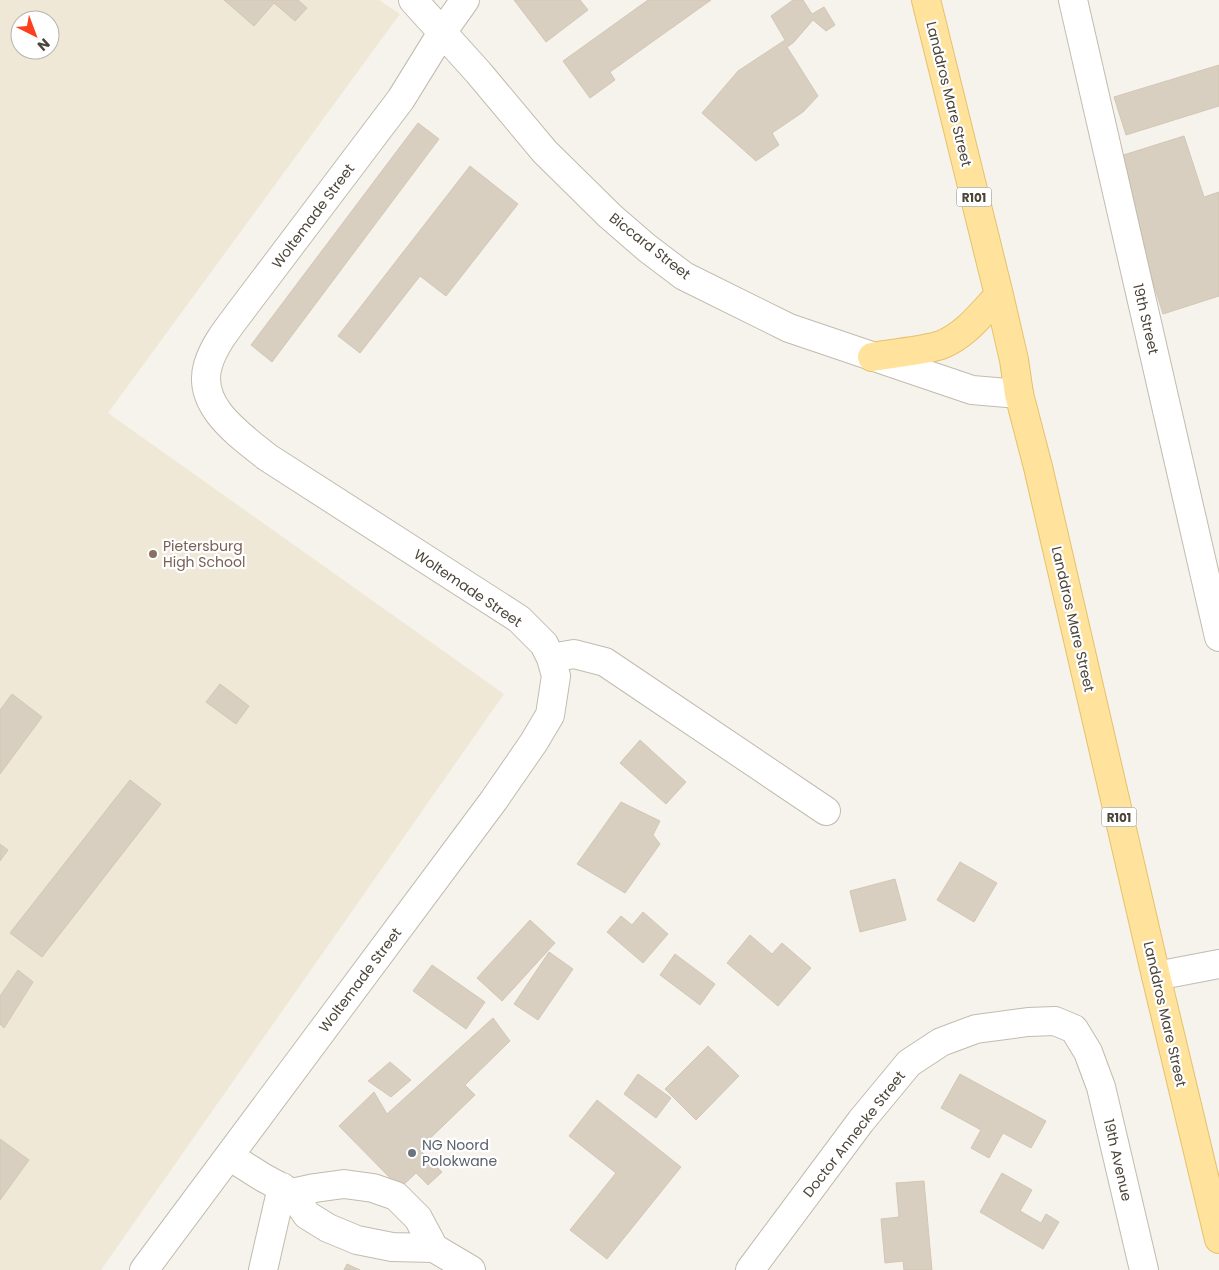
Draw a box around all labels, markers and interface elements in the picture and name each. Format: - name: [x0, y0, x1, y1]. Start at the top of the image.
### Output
- north arrow: [10, 10, 60, 60]
- street label: Landdros Mare Street: [921, 19, 977, 169]
- text: N: [33, 34, 54, 56]
- street label: Woltemade Street: [267, 159, 359, 273]
- road number: R101: [956, 188, 992, 206]
- street label: Biccard Street: [605, 208, 695, 284]
- street label: 19th Street: [1128, 282, 1164, 356]
- place label: Pietersburg High School: [163, 536, 245, 572]
- street label: Woltemade Street: [410, 544, 526, 632]
- street label: Landdros Mare Street: [1047, 544, 1099, 694]
- marker: Pietersburg High School: [147, 548, 159, 560]
- road number: R101: [1102, 808, 1136, 826]
- street label: Woltemade Street: [314, 923, 406, 1037]
- street label: Landdros Mare Street: [1139, 939, 1191, 1089]
- street label: Doctor Annecke Street: [798, 1067, 910, 1201]
- street label: 19th Avenue: [1099, 1117, 1137, 1203]
- place label: NG Noord Polokwane: [422, 1135, 498, 1171]
- marker: NG Noord Polokwane: [406, 1147, 418, 1159]

